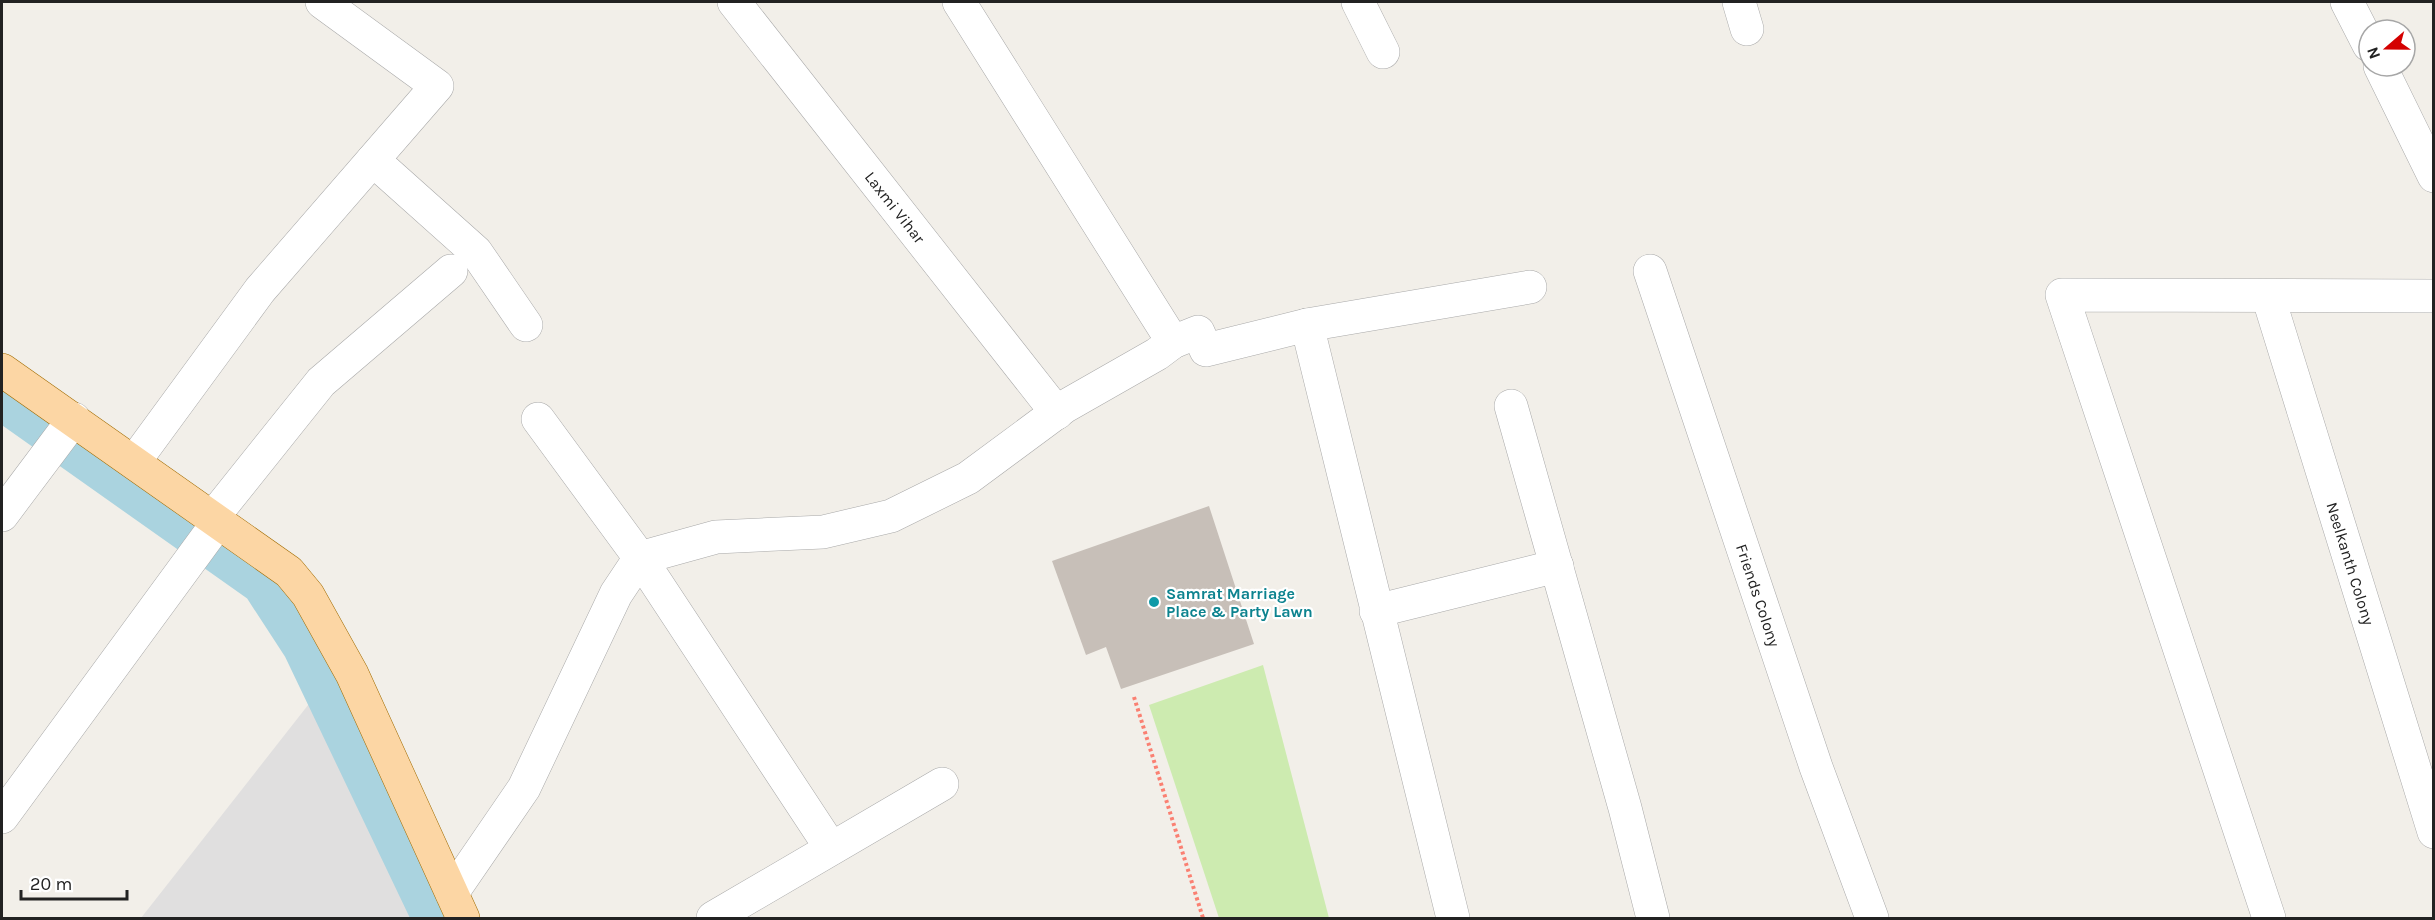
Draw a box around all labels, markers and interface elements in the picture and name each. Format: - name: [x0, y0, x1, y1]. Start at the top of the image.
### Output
- north arrow: [2357, 18, 2417, 78]
- text: N: [2362, 44, 2384, 62]
- street label: Laxmi Vihar: [861, 168, 929, 247]
- street label: Neelkanth Colony: [2322, 500, 2378, 628]
- street label: Friends Colony: [1732, 542, 1784, 650]
- place label: Samrat Marriage Place & Party Lawn: [1166, 584, 1313, 621]
- marker: Samrat Marriage Place & Party Lawn: [1147, 595, 1161, 609]
- scale bar: [21, 863, 128, 901]
- text: 20 m: [30, 873, 72, 895]

